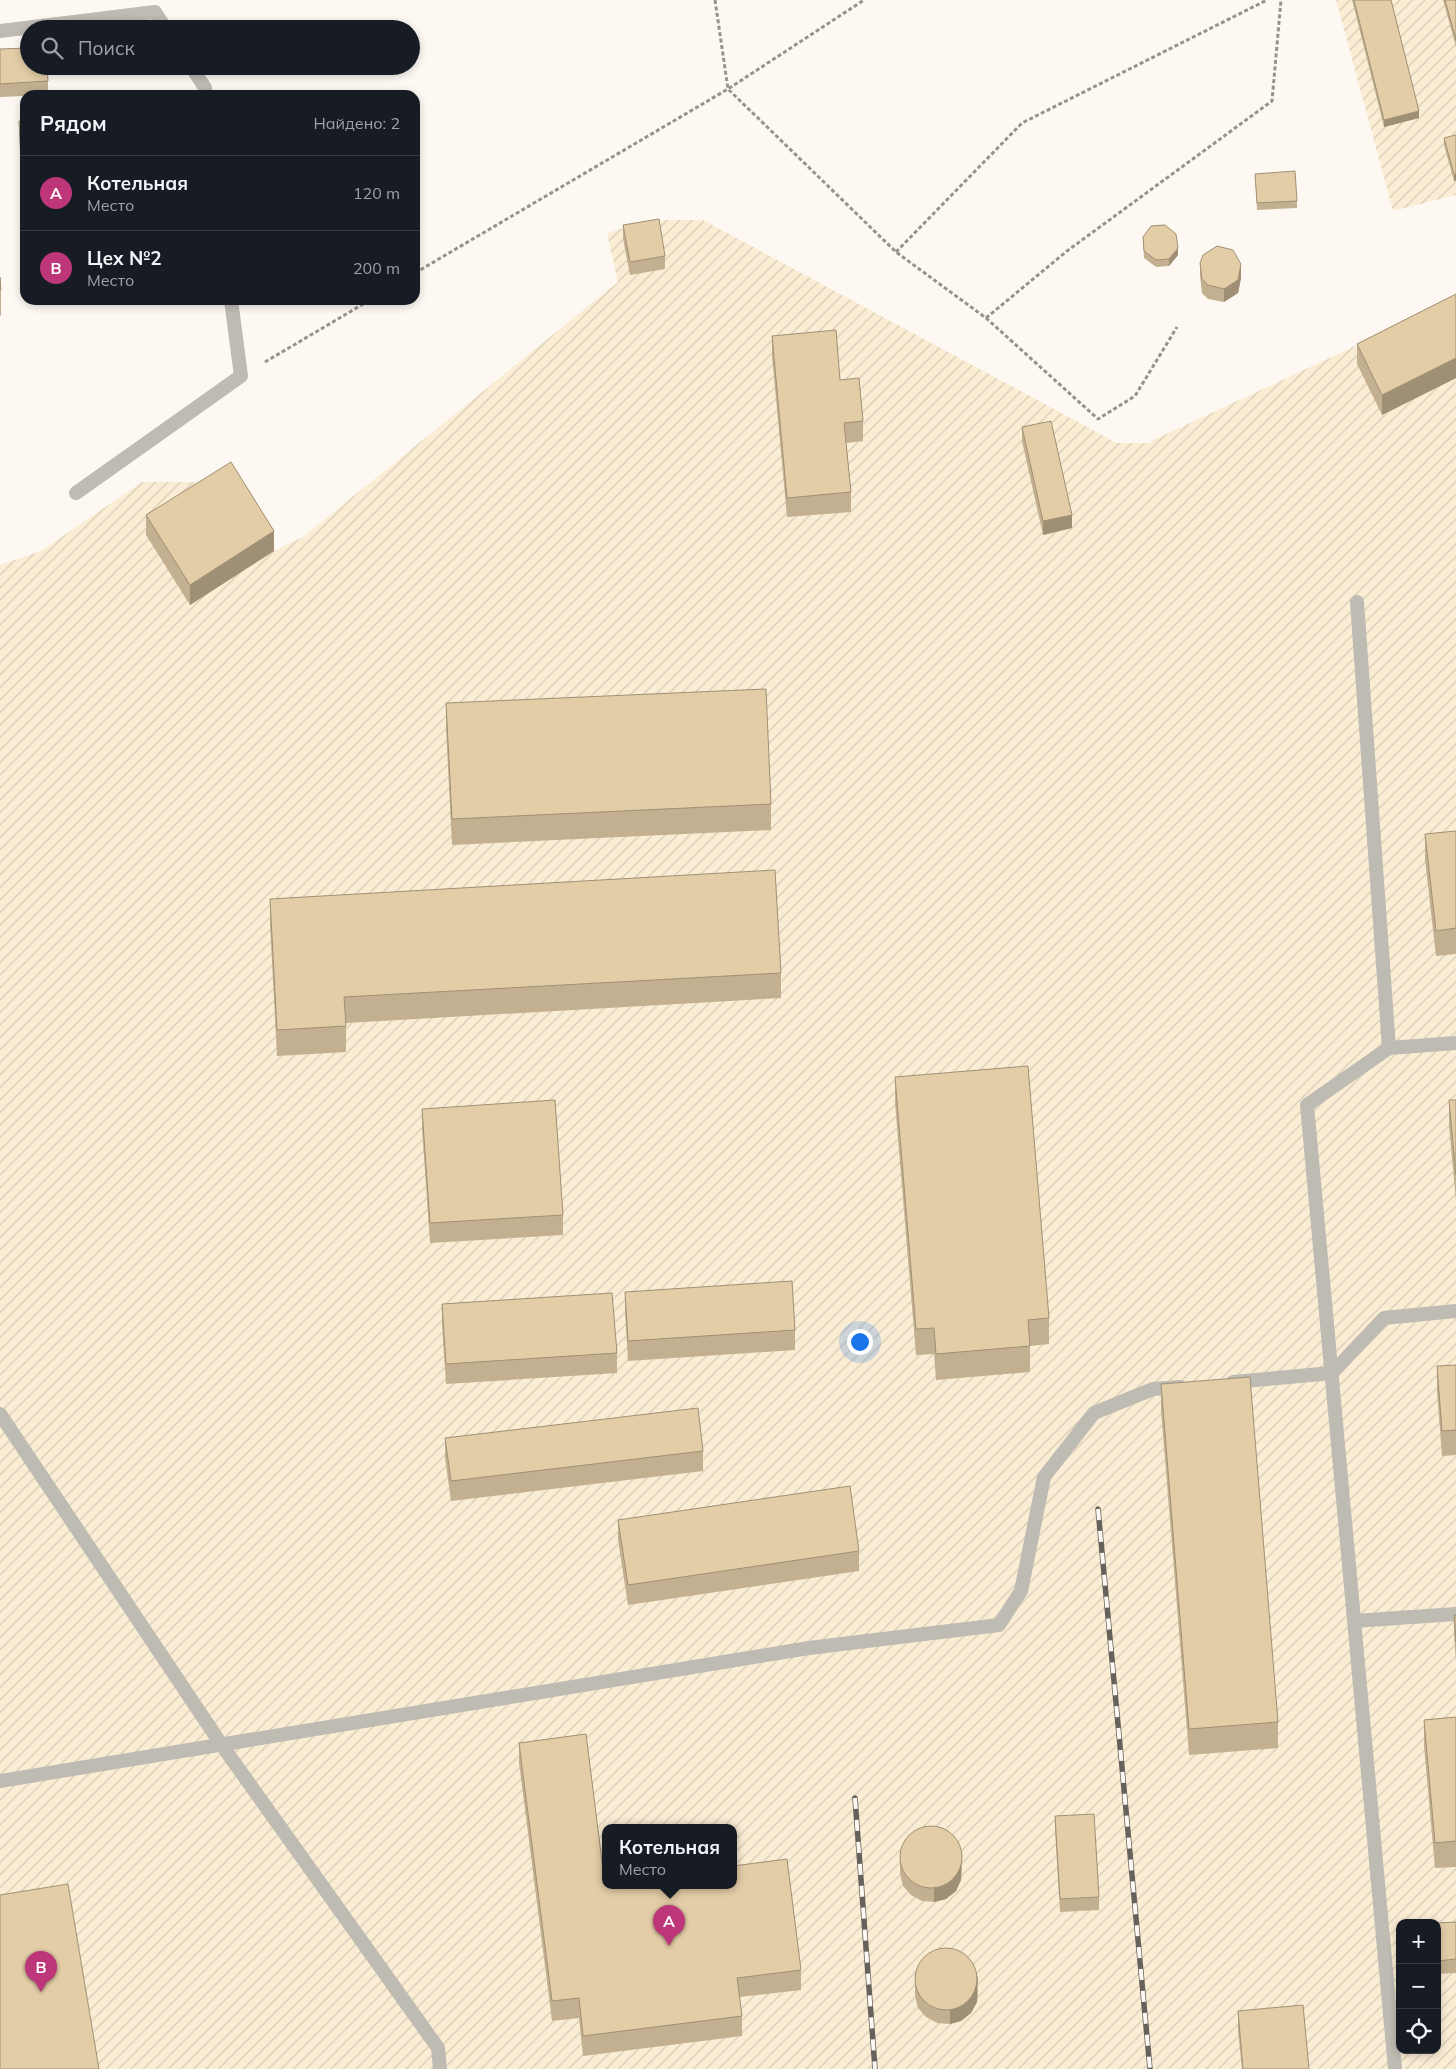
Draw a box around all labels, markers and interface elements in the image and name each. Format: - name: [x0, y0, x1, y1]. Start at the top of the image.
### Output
- search box: [20, 20, 420, 75]
- icon: search: [38, 34, 66, 62]
- text: Поиск: [78, 36, 135, 60]
- text: Рядом: [40, 110, 107, 136]
- text: Найдено: 2: [314, 113, 400, 133]
- text: Котельная: [87, 171, 188, 195]
- text: A: [50, 183, 62, 203]
- text: 120 m: [353, 183, 400, 203]
- text: Место: [87, 195, 134, 215]
- text: Цех №2: [87, 246, 162, 270]
- text: B: [50, 258, 62, 278]
- text: 200 m: [353, 258, 400, 278]
- text: Место: [87, 270, 134, 290]
- your location: [847, 1329, 873, 1355]
- popup: [602, 1824, 737, 1889]
- text: Котельная: [619, 1835, 720, 1859]
- text: Место: [619, 1859, 666, 1879]
- pin: A: [653, 1905, 685, 1946]
- map controls: [1396, 1919, 1441, 2054]
- button: +: [1396, 1919, 1441, 1964]
- pin: B: [25, 1951, 57, 1992]
- button: −: [1396, 1964, 1441, 2009]
- button: locate: [1396, 2009, 1441, 2054]

